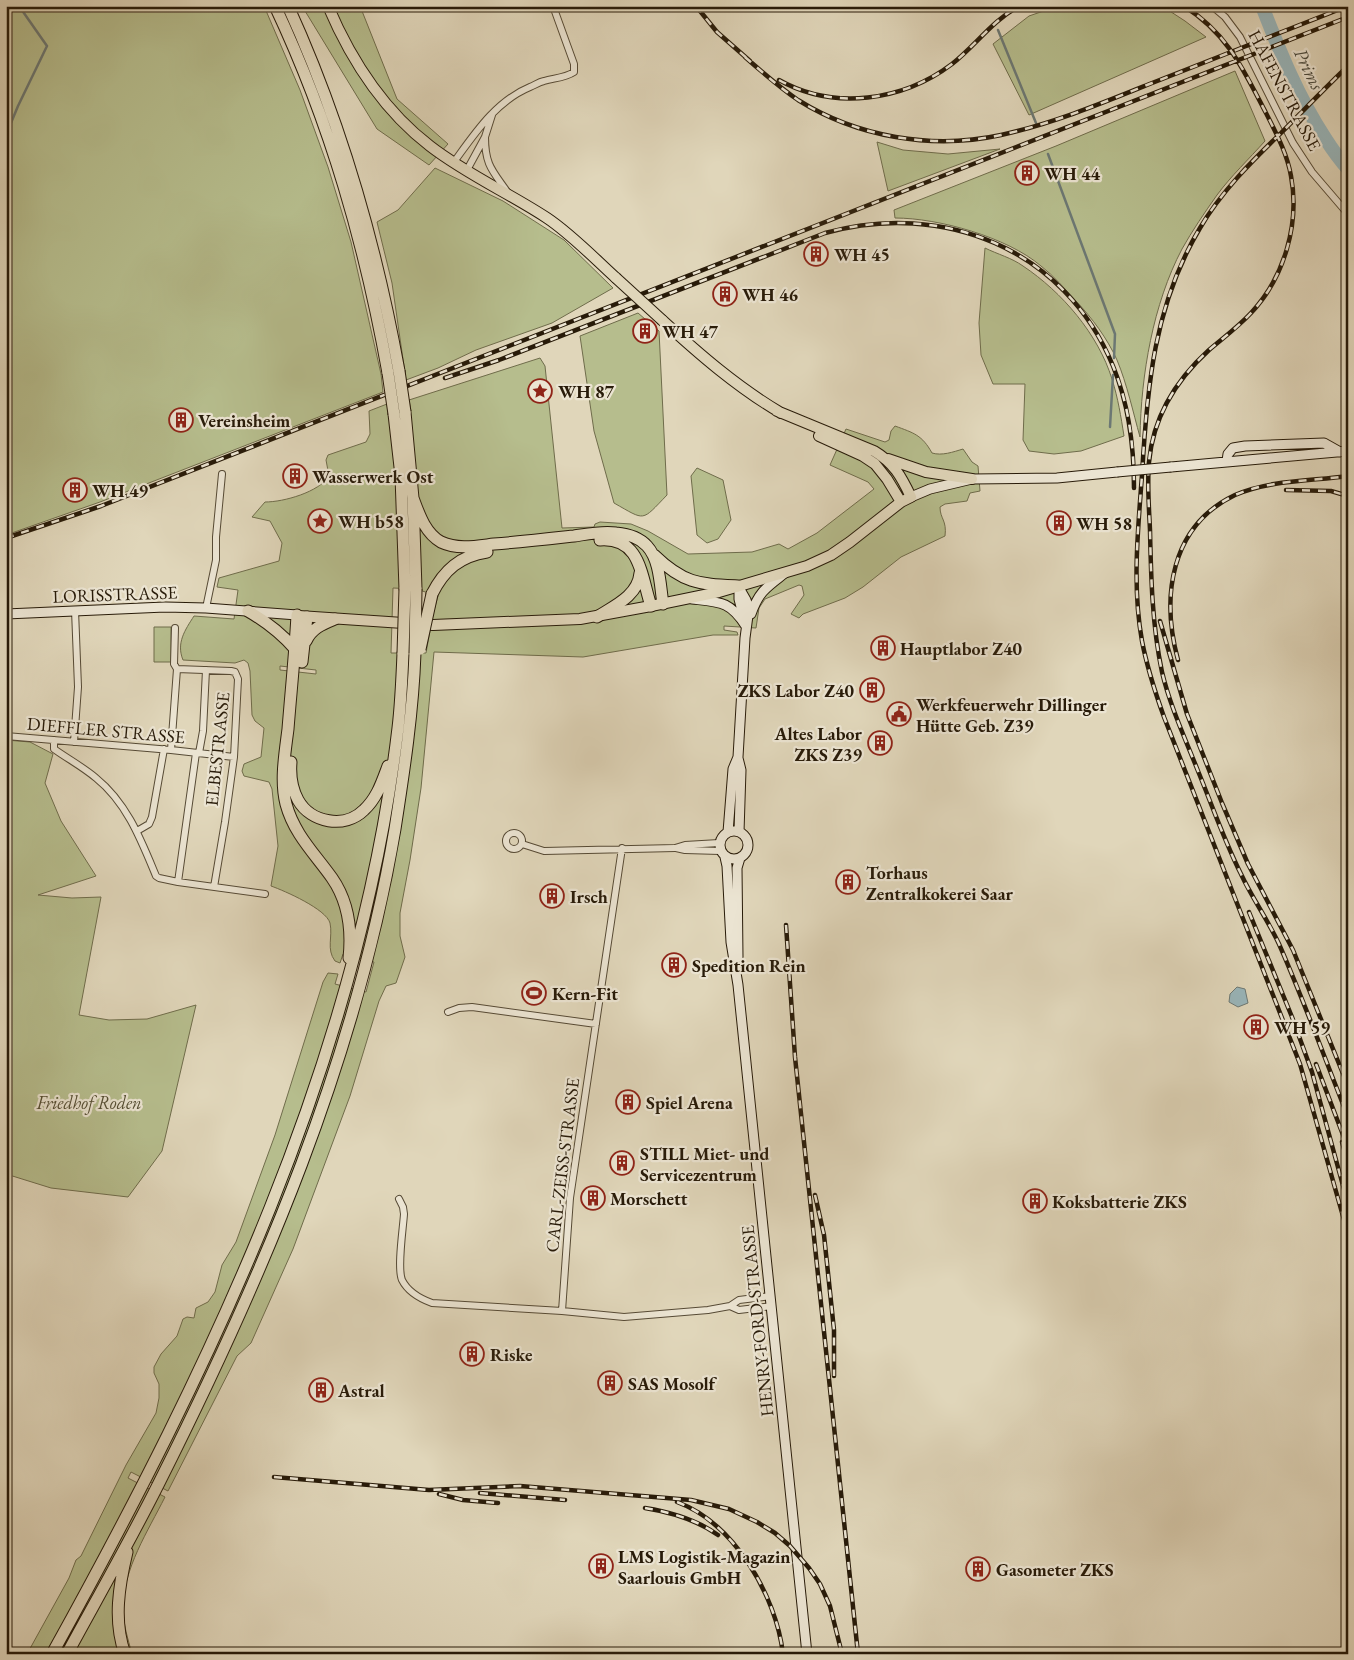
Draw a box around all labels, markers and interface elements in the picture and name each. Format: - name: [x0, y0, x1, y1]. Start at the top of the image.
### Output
- street label: HAFENSTRASSE: [1243, 25, 1327, 155]
- water label: Prims: [1288, 44, 1330, 95]
- building icon: WH 44: [1014, 160, 1040, 186]
- place label: WH 44: [1044, 162, 1101, 185]
- building icon: WH 45: [803, 241, 829, 267]
- place label: WH 45: [834, 243, 890, 266]
- building icon: WH 46: [712, 281, 738, 307]
- place label: WH 46: [742, 283, 799, 306]
- building icon: WH 47: [632, 318, 658, 344]
- place label: WH 47: [662, 320, 719, 343]
- place icon: WH 87: [527, 378, 553, 404]
- place label: WH 87: [558, 380, 615, 403]
- building icon: Vereinsheim: [168, 407, 194, 433]
- place label: Vereinsheim: [198, 409, 291, 432]
- building icon: Wasserwerk Ost: [282, 463, 308, 489]
- place label: Wasserwerk Ost: [312, 465, 434, 488]
- building icon: WH 49: [62, 477, 88, 503]
- place label: WH 49: [92, 479, 149, 502]
- place icon: WH b58: [307, 508, 333, 534]
- place label: WH b58: [338, 510, 404, 533]
- building icon: WH 58: [1046, 510, 1072, 536]
- place label: WH 58: [1076, 512, 1132, 535]
- street label: LORISSTRASSE: [52, 580, 178, 608]
- building icon: Hauptlabor Z40: [870, 635, 896, 661]
- place label: Hauptlabor Z40: [900, 637, 1023, 660]
- building icon: ZKS Labor Z40: [859, 677, 885, 703]
- place label: ZKS Labor Z40: [738, 679, 854, 702]
- street label: ELBESTRASSE: [200, 691, 234, 807]
- place label: Werkfeuerwehr Dillinger Hütte Geb. Z39: [916, 693, 1107, 737]
- public building icon: Werkfeuerwehr Dillinger Hütte Geb. Z39: [886, 701, 912, 727]
- street label: DIEFFLER STRASSE: [26, 712, 186, 748]
- place label: Altes Labor ZKS Z39: [774, 722, 863, 766]
- building icon: Altes Labor ZKS Z39: [867, 730, 893, 756]
- place label: Torhaus Zentralkokerei Saar: [866, 861, 1014, 905]
- building icon: Torhaus Zentralkokerei Saar: [835, 869, 861, 895]
- building icon: Irsch: [539, 883, 565, 909]
- place label: Irsch: [570, 885, 608, 908]
- building icon: Spedition Rein: [661, 952, 687, 978]
- place label: Spedition Rein: [692, 954, 806, 977]
- sports icon: Kern-Fit: [521, 980, 547, 1006]
- place label: Kern-Fit: [552, 982, 618, 1005]
- building icon: WH 59: [1243, 1014, 1269, 1040]
- place label: WH 59: [1274, 1016, 1331, 1039]
- street label: CARL-ZEISS-STRASSE: [540, 1076, 584, 1254]
- building icon: Spiel Arena: [615, 1089, 641, 1115]
- park label: Friedhof Roden: [35, 1091, 142, 1115]
- place label: Spiel Arena: [646, 1091, 733, 1114]
- place label: STILL Miet- und Servicezentrum: [640, 1142, 769, 1186]
- building icon: STILL Miet- und Servicezentrum: [609, 1150, 635, 1176]
- building icon: Morschett: [580, 1185, 606, 1211]
- place label: Morschett: [610, 1187, 688, 1210]
- building icon: Koksbatterie ZKS: [1022, 1188, 1048, 1214]
- place label: Koksbatterie ZKS: [1052, 1190, 1187, 1213]
- street label: HENRY-FORD-STRASSE: [736, 1224, 778, 1418]
- building icon: Riske: [459, 1341, 485, 1367]
- place label: Riske: [490, 1343, 533, 1366]
- building icon: SAS Mosolf: [597, 1370, 623, 1396]
- place label: SAS Mosolf: [628, 1372, 718, 1395]
- building icon: Astral: [308, 1377, 334, 1403]
- place label: Astral: [337, 1379, 385, 1402]
- place label: LMS Logistik-Magazin Saarlouis GmbH: [618, 1545, 790, 1589]
- building icon: LMS Logistik-Magazin Saarlouis GmbH: [588, 1553, 614, 1579]
- building icon: Gasometer ZKS: [965, 1556, 991, 1582]
- place label: Gasometer ZKS: [996, 1558, 1114, 1581]

